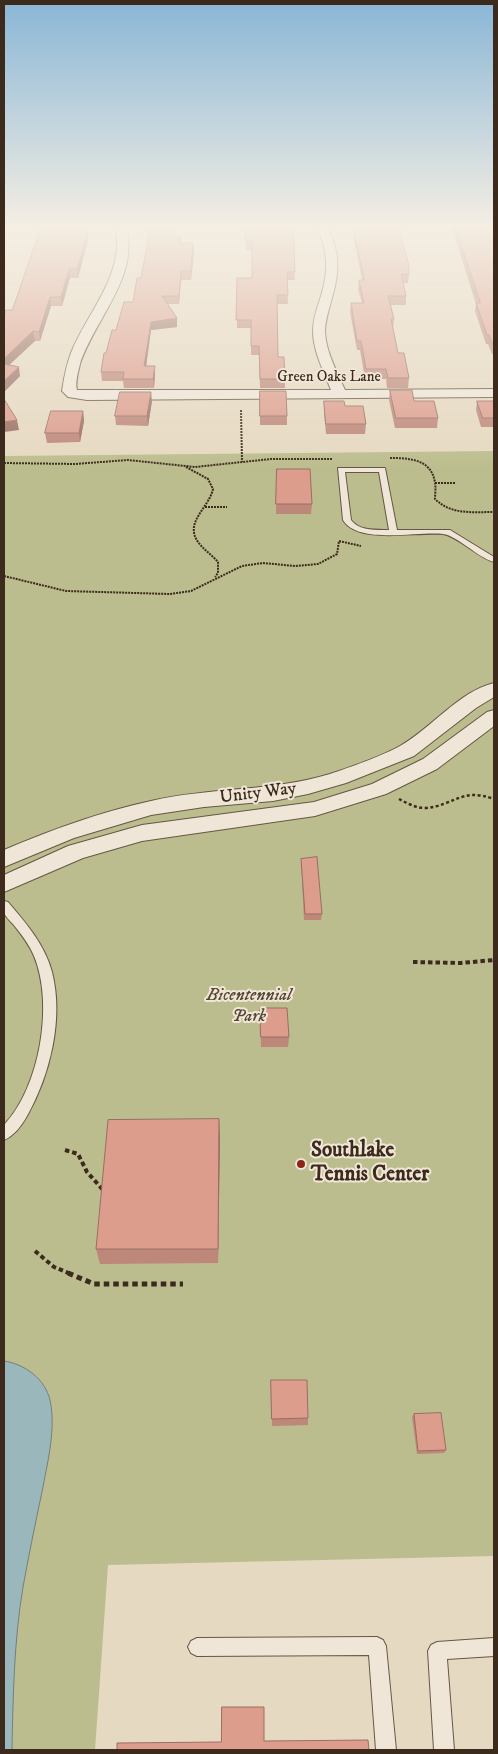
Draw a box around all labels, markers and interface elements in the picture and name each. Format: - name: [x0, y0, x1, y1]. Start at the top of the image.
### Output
- street label: Green Oaks Lane: [277, 369, 381, 387]
- street label: Unity Way: [218, 779, 298, 809]
- park label: Bicentennial Park: [206, 985, 292, 1028]
- place label: Southlake Tennis Center: [311, 1139, 429, 1189]
- marker: Southlake Tennis Center: [295, 1158, 307, 1170]

